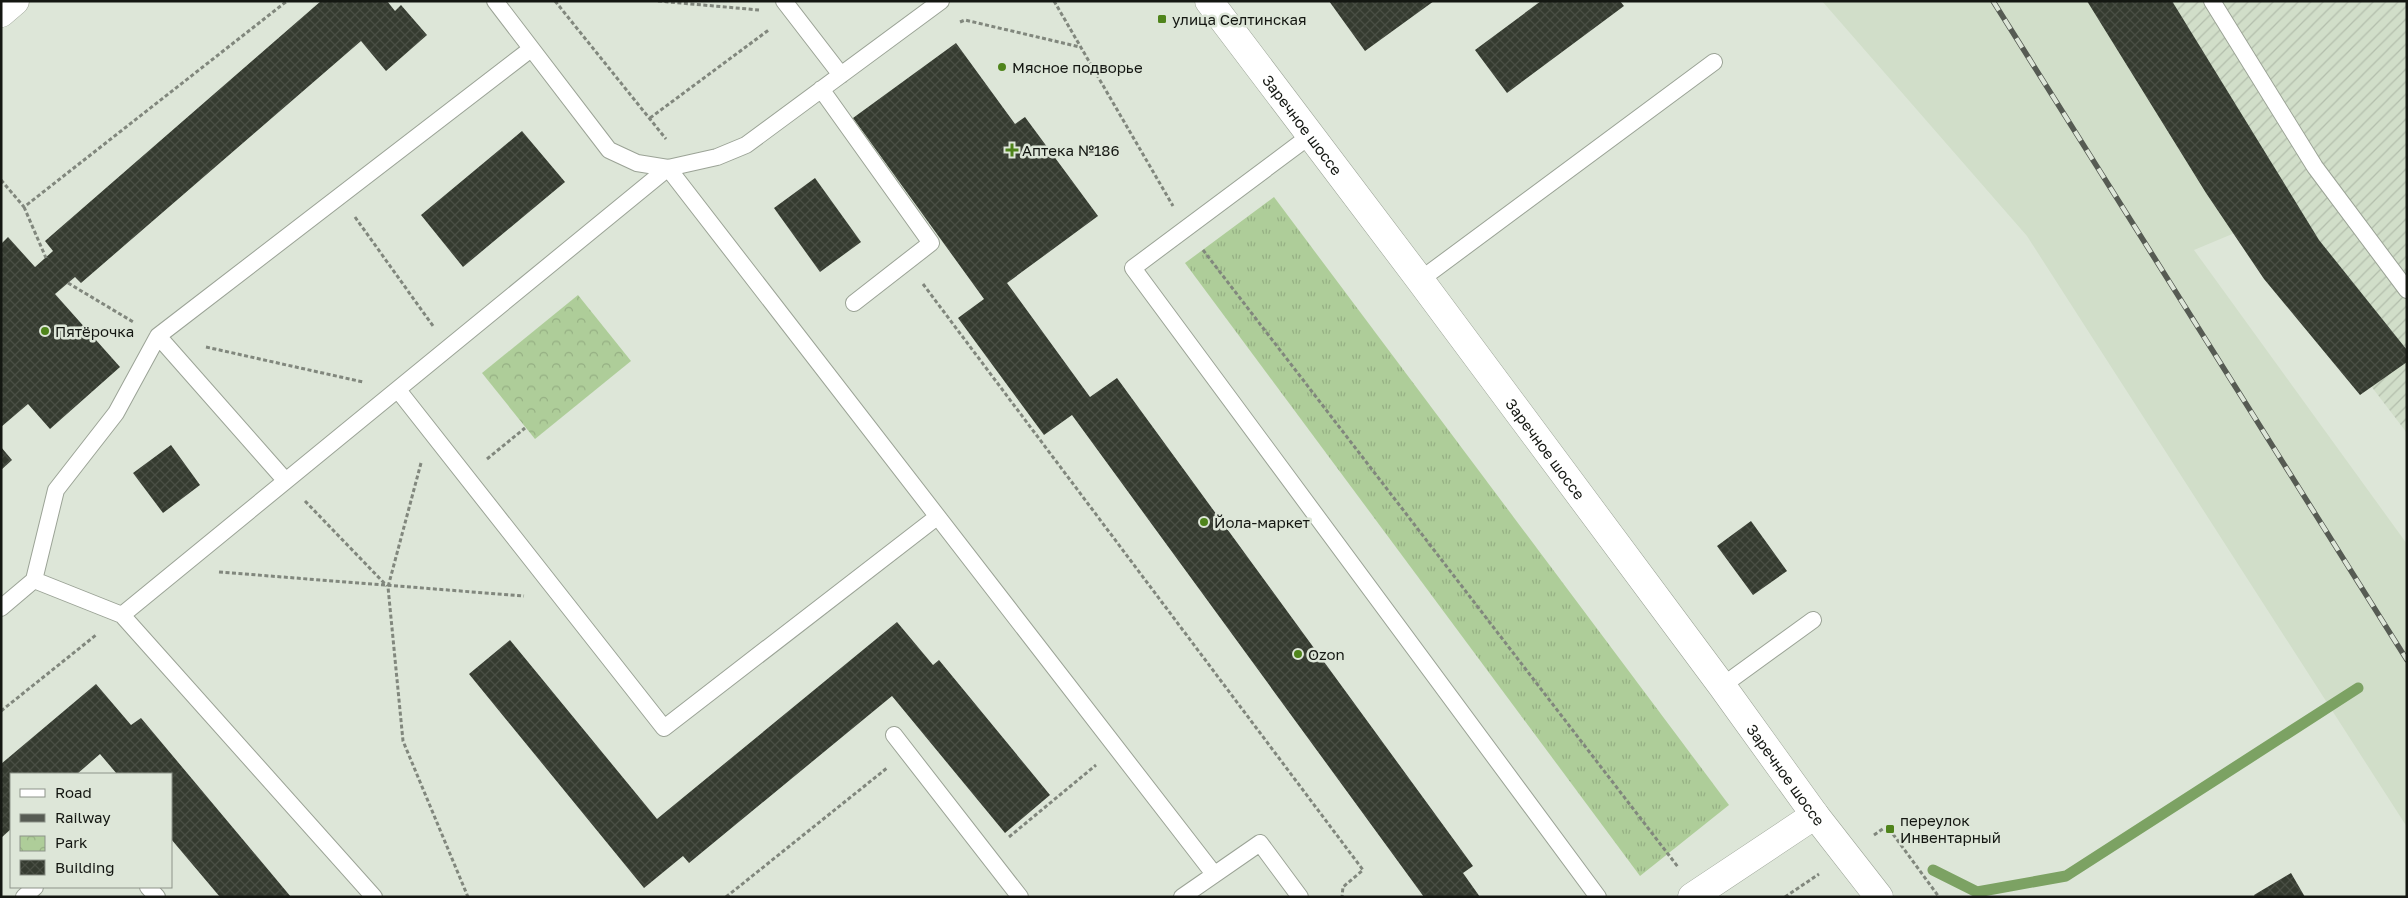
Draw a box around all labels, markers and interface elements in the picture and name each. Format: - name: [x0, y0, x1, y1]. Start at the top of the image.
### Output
- place label: улица Селтинская: [1172, 10, 1307, 28]
- marker: улица Селтинская: [1156, 13, 1168, 25]
- place label: Мясное подворье: [1012, 58, 1143, 76]
- marker: Мясное подворье: [996, 61, 1008, 73]
- street label: Заречное шоссе: [1259, 71, 1346, 179]
- place label: Аптека №186: [1022, 141, 1120, 159]
- marker: Аптека №186: [1006, 144, 1018, 156]
- place label: Пятёрочка: [55, 322, 134, 340]
- marker: Пятёрочка: [39, 325, 51, 337]
- street label: Заречное шоссе: [1502, 395, 1589, 503]
- place label: Йола-маркет: [1214, 513, 1311, 531]
- marker: Йола-маркет: [1198, 516, 1210, 528]
- place label: Ozon: [1308, 645, 1345, 663]
- marker: Ozon: [1292, 648, 1304, 660]
- street label: Заречное шоссе: [1743, 720, 1829, 829]
- legend: [10, 773, 172, 888]
- text: Road: [55, 783, 92, 801]
- text: Railway: [55, 808, 111, 826]
- place label: переулок Инвентарный: [1900, 811, 2001, 846]
- marker: переулок Инвентарный: [1884, 823, 1896, 835]
- text: Park: [55, 833, 88, 851]
- text: Building: [55, 858, 115, 876]

